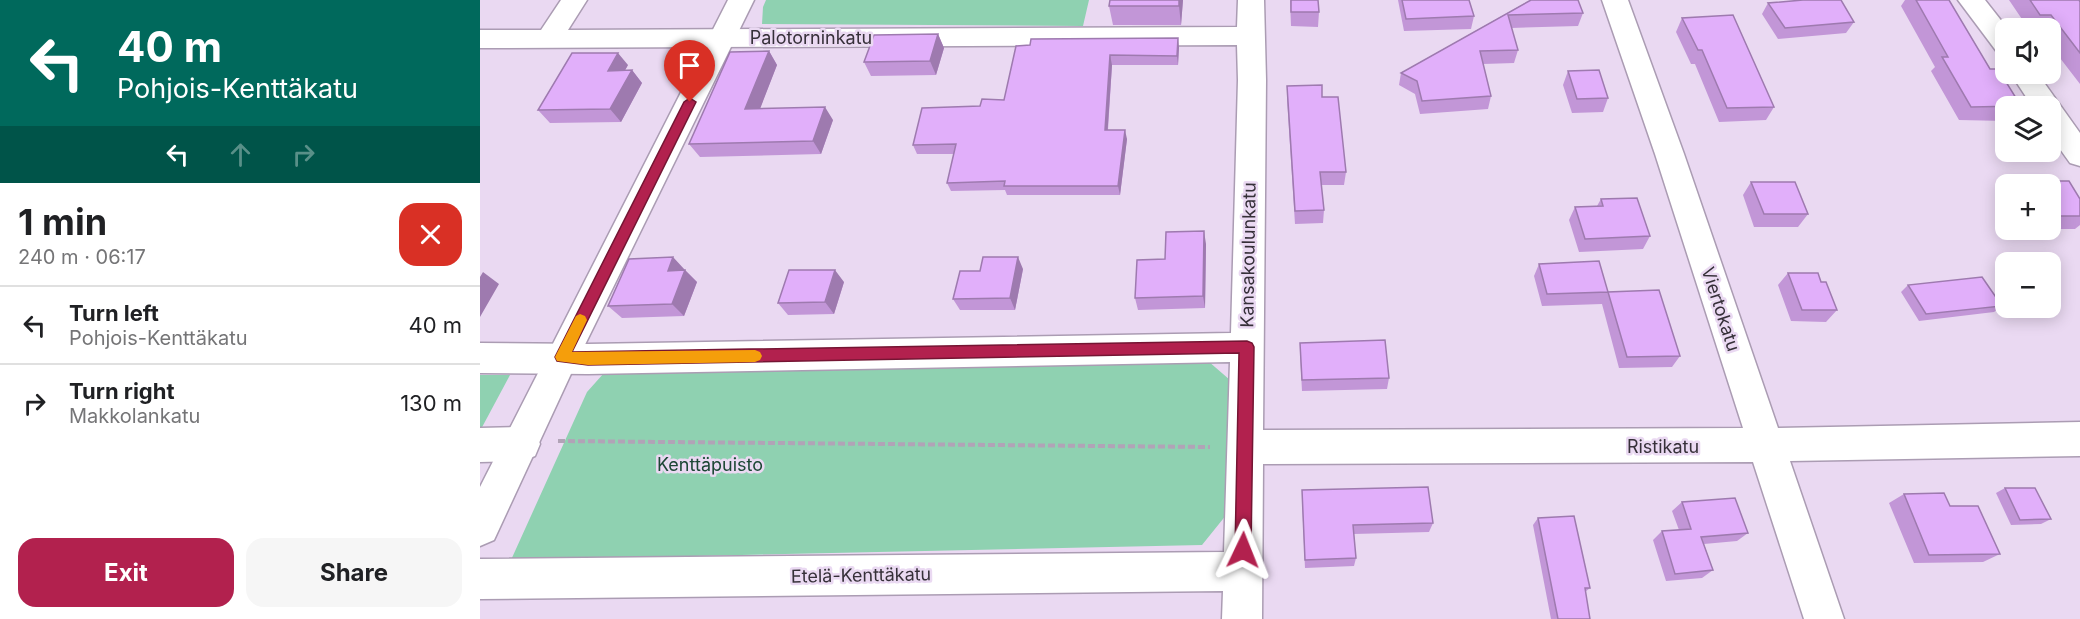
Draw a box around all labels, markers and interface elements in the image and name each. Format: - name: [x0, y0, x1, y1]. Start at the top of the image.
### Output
- map controls: [1995, 18, 2061, 318]
- button: sound: [1995, 18, 2061, 84]
- text: 40 m: [117, 21, 222, 72]
- icon: left: [18, 24, 96, 102]
- street label: Palotorninkatu: [750, 27, 872, 48]
- pin: [664, 40, 715, 102]
- icon: arrive: [673, 49, 706, 82]
- text: Pohjois-Kenttäkatu: [117, 72, 358, 105]
- button: layers: [1995, 96, 2061, 162]
- icon: left: [161, 138, 194, 171]
- icon: ahead: [224, 138, 257, 171]
- icon: right: [287, 138, 320, 171]
- button: +: [1995, 174, 2061, 240]
- street label: Kansakoulunkatu: [1236, 182, 1260, 328]
- text: 1 min: [18, 200, 107, 244]
- button: close: [399, 203, 462, 266]
- text: 240 m · 06:17: [18, 245, 146, 269]
- button: −: [1995, 252, 2061, 318]
- street label: Viertokatu: [1698, 264, 1744, 354]
- text: Turn left: [69, 300, 159, 326]
- icon: left: [18, 309, 51, 342]
- text: 40 m: [408, 312, 462, 338]
- text: Pohjois-Kenttäkatu: [69, 326, 248, 350]
- text: Turn right: [69, 378, 175, 404]
- icon: right: [18, 387, 51, 420]
- text: 130 m: [400, 390, 462, 416]
- text: Makkolankatu: [69, 404, 200, 428]
- street label: Ristikatu: [1627, 436, 1699, 457]
- park label: Kenttäpuisto: [657, 454, 763, 475]
- position arrow: [1211, 518, 1275, 582]
- button: Exit: [18, 538, 234, 607]
- button: Share: [246, 538, 462, 607]
- street label: Etelä-Kenttäkatu: [791, 563, 931, 587]

